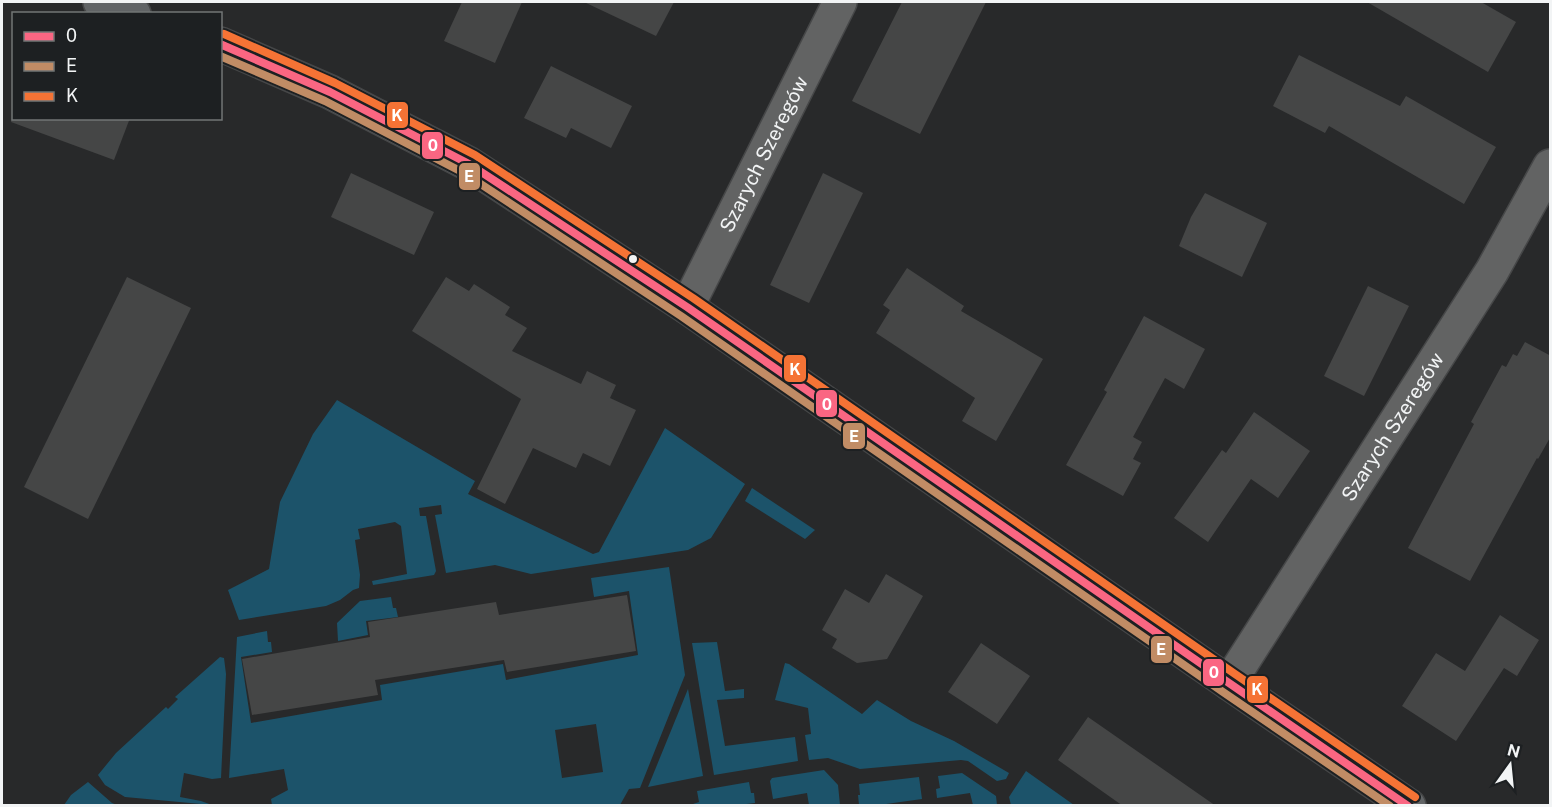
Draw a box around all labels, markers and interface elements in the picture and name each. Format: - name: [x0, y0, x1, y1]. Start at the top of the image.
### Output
- legend: [12, 12, 222, 120]
- text: 0: [66, 25, 77, 46]
- text: E: [66, 55, 77, 76]
- street label: Szarych Szeregów: [714, 72, 813, 236]
- text: K: [66, 85, 78, 106]
- line badge: K: [386, 101, 409, 129]
- text: K: [391, 106, 403, 125]
- line badge: 0: [421, 131, 444, 160]
- text: 0: [428, 136, 438, 155]
- line badge: E: [458, 162, 481, 191]
- text: E: [464, 167, 474, 186]
- unlabelled marker: [627, 253, 639, 265]
- street label: Szarych Szeregów: [1336, 348, 1449, 506]
- line badge: K: [783, 354, 807, 383]
- text: K: [789, 360, 801, 379]
- line badge: 0: [815, 389, 838, 418]
- text: 0: [822, 395, 832, 414]
- line badge: E: [842, 422, 866, 450]
- text: E: [849, 427, 859, 446]
- line badge: E: [1150, 635, 1173, 664]
- text: E: [1156, 640, 1166, 659]
- line badge: 0: [1202, 658, 1225, 687]
- text: 0: [1209, 663, 1219, 682]
- line badge: K: [1246, 675, 1269, 704]
- text: K: [1251, 680, 1263, 699]
- north arrow: [1480, 735, 1540, 795]
- text: N: [1505, 740, 1522, 762]

